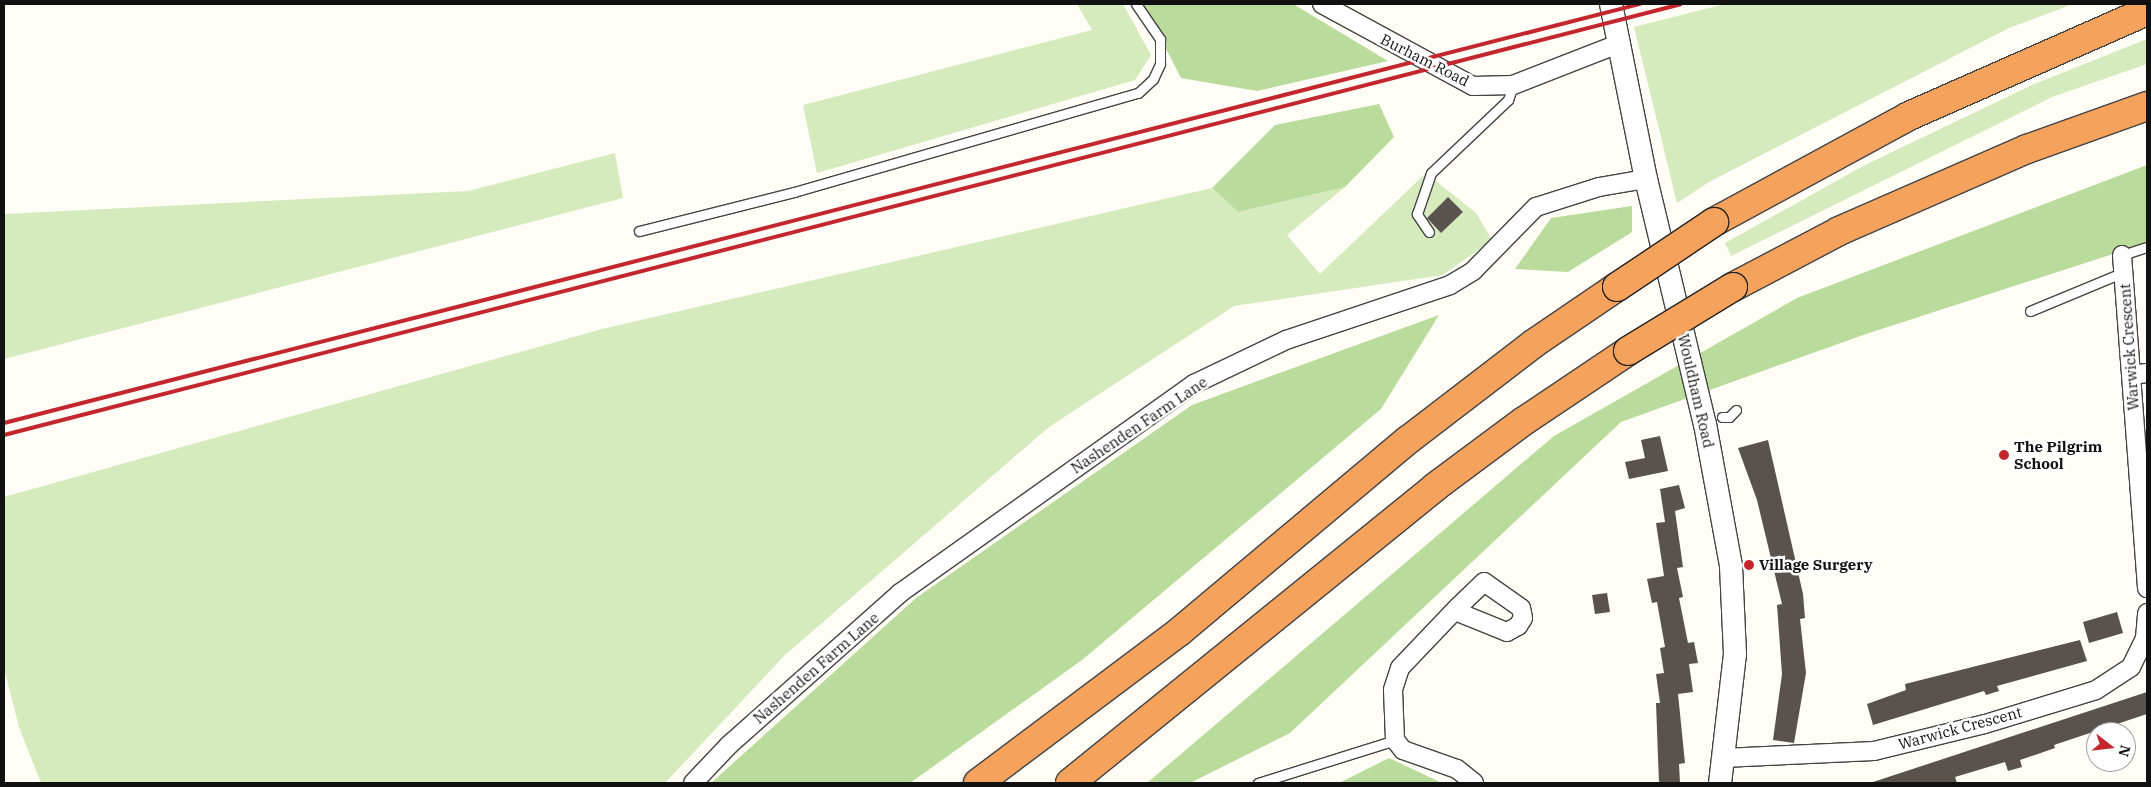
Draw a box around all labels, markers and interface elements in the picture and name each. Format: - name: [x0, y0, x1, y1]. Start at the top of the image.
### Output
- street label: Burham Road: [1378, 30, 1472, 90]
- street label: Warwick Crescent: [2116, 283, 2142, 411]
- street label: Wouldham Road: [1674, 332, 1718, 450]
- street label: Nashenden Farm Lane: [1067, 373, 1211, 477]
- place label: The Pilgrim School: [2014, 437, 2102, 472]
- marker: The Pilgrim School: [1998, 449, 2010, 461]
- place label: Village Surgery: [1759, 556, 1873, 574]
- marker: Village Surgery: [1743, 559, 1755, 571]
- street label: Nashenden Farm Lane: [750, 609, 882, 727]
- street label: Warwick Crescent: [1896, 703, 2024, 753]
- north arrow: [2086, 722, 2136, 772]
- text: N: [2114, 743, 2135, 759]

